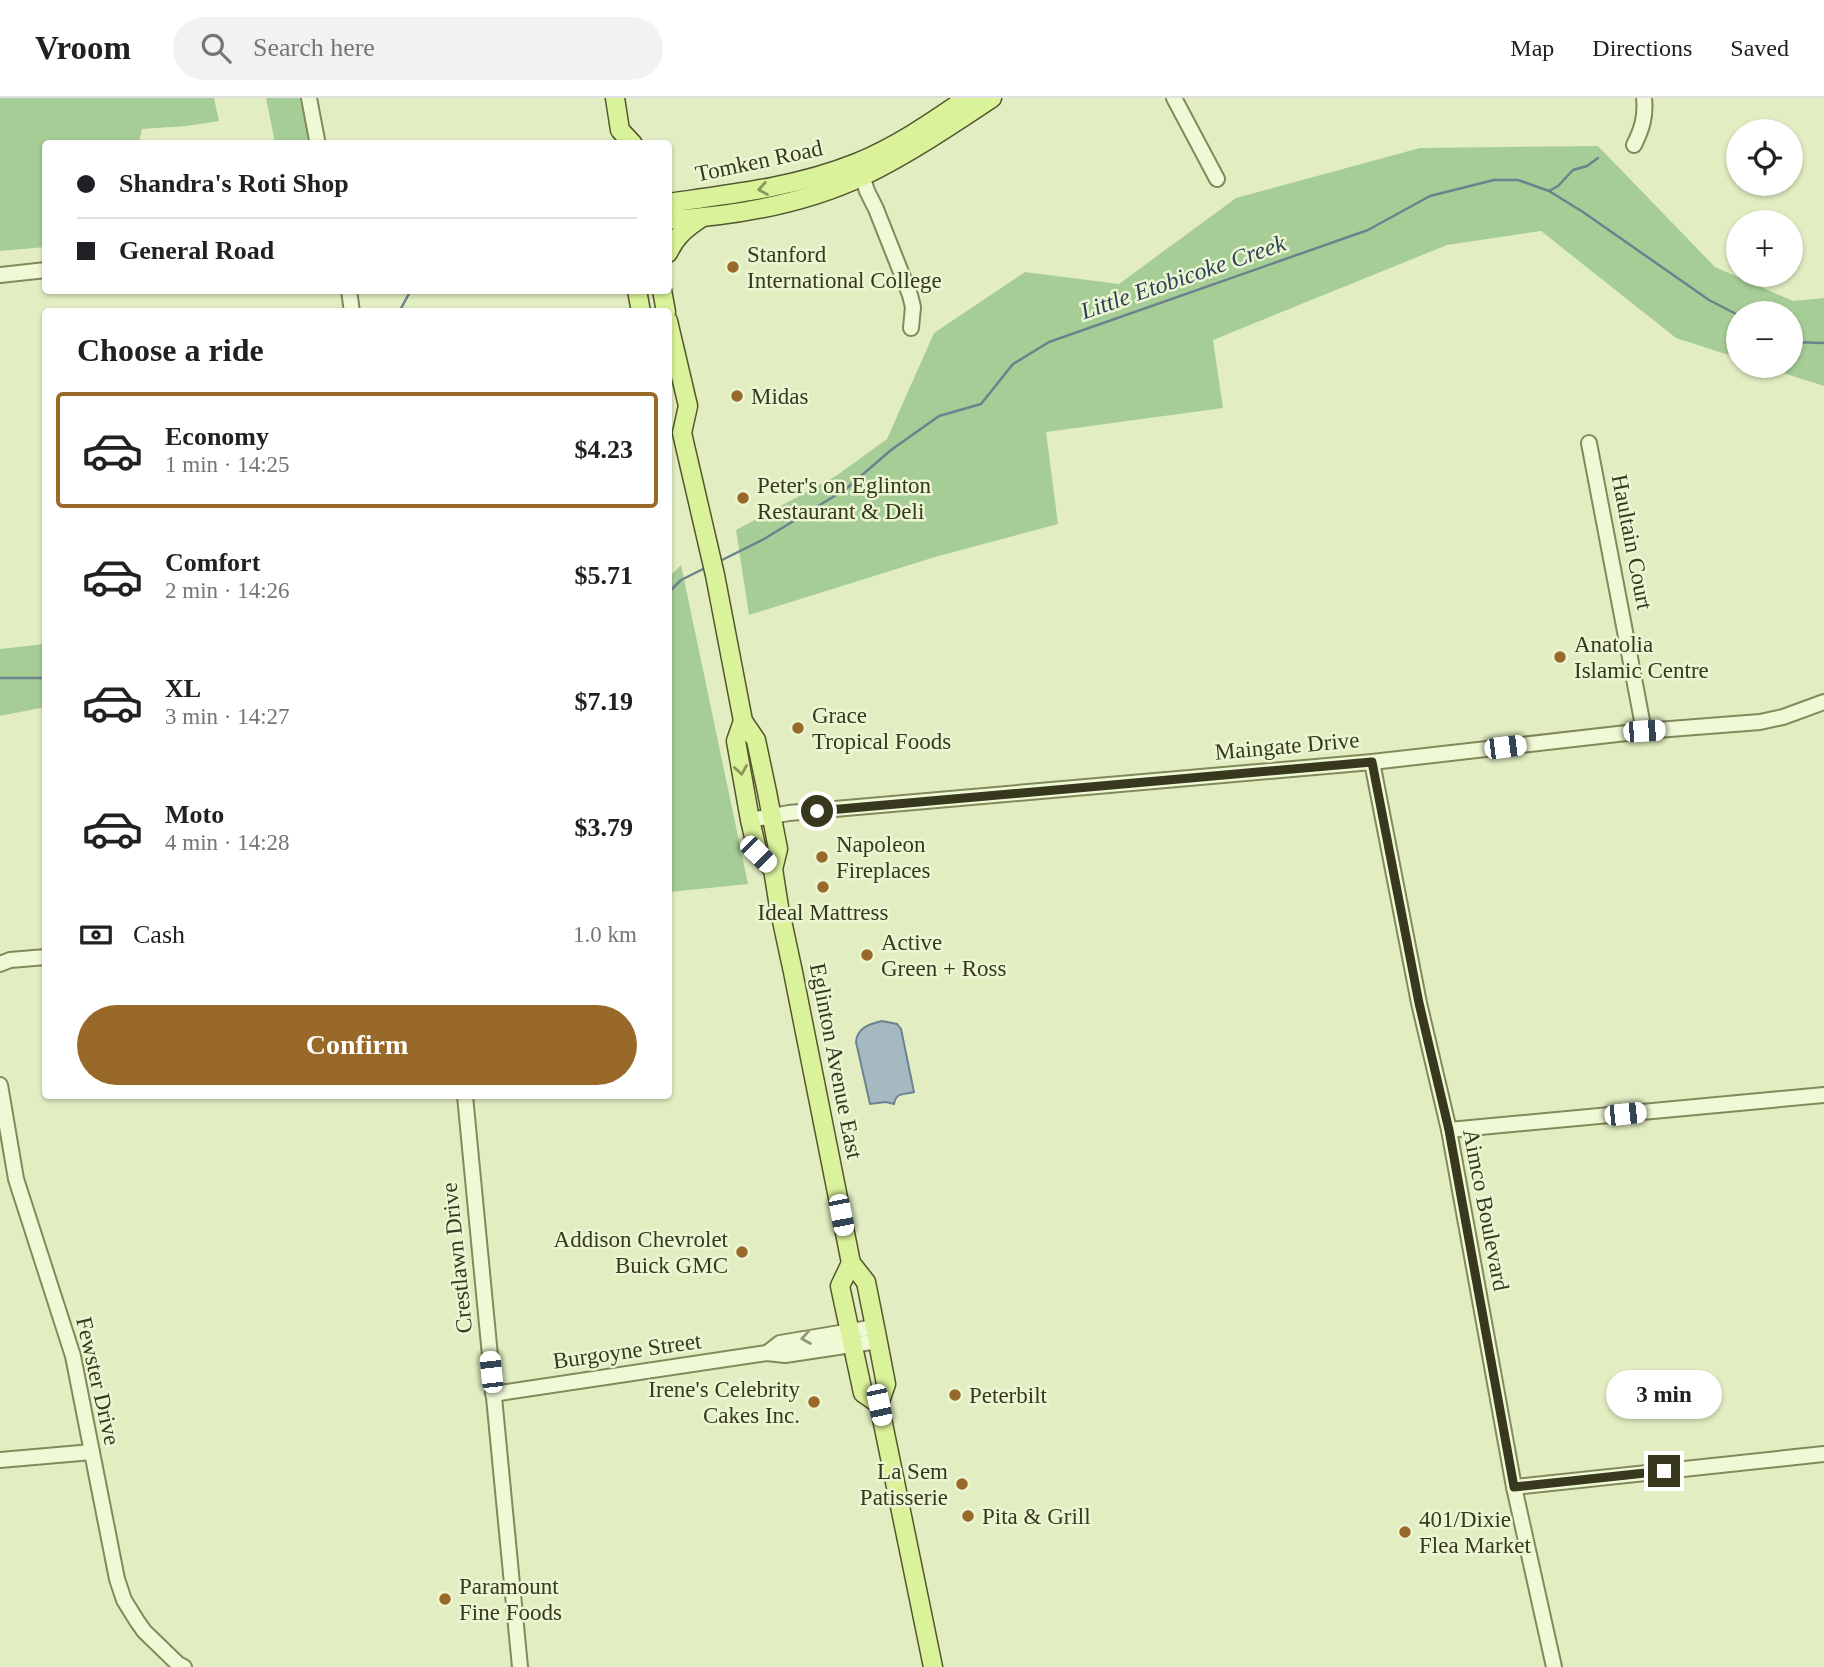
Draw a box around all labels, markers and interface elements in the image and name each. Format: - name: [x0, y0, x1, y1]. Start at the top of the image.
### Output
- search box: [173, 17, 663, 80]
- icon: search: [197, 29, 235, 67]
- text: Vroom: [35, 30, 131, 66]
- text: Search here: [253, 33, 375, 62]
- text: Map: [1510, 35, 1554, 61]
- text: Directions: [1592, 35, 1692, 61]
- text: Saved: [1730, 35, 1789, 61]
- map controls: [1726, 119, 1803, 378]
- button: locate: [1726, 119, 1803, 196]
- street label: Tomken Road: [693, 135, 825, 187]
- text: Shandra's Roti Shop: [119, 169, 349, 198]
- one-way arrow: [757, 181, 769, 196]
- button: +: [1726, 210, 1803, 287]
- water label: Little Etobicoke Creek: [1076, 230, 1289, 325]
- text: General Road: [119, 236, 274, 265]
- place label: Stanford International College: [747, 242, 942, 293]
- marker: Stanford International College: [725, 259, 741, 275]
- button: −: [1726, 301, 1803, 378]
- text: Choose a ride: [77, 332, 264, 368]
- place label: Midas: [751, 384, 809, 409]
- marker: Midas: [729, 388, 745, 404]
- icon: car: [81, 419, 144, 482]
- text: Economy: [165, 422, 269, 451]
- text: $4.23: [575, 435, 633, 464]
- text: 1 min · 14:25: [165, 452, 290, 477]
- street label: Haultain Court: [1607, 472, 1657, 612]
- place label: Peter's on Eglinton Restaurant & Deli: [757, 473, 932, 524]
- marker: Peter's on Eglinton Restaurant & Deli: [735, 490, 751, 506]
- icon: car: [81, 545, 144, 608]
- text: Comfort: [165, 548, 260, 577]
- text: $5.71: [575, 561, 633, 590]
- text: 2 min · 14:26: [165, 578, 290, 603]
- place label: Anatolia Islamic Centre: [1574, 632, 1709, 683]
- marker: Anatolia Islamic Centre: [1552, 649, 1568, 665]
- icon: car: [81, 671, 144, 734]
- text: XL: [165, 674, 201, 703]
- text: $7.19: [575, 687, 633, 716]
- place label: Grace Tropical Foods: [812, 703, 951, 754]
- text: 3 min · 14:27: [165, 704, 290, 729]
- car: [1623, 719, 1666, 743]
- marker: Grace Tropical Foods: [790, 720, 806, 736]
- street label: Maingate Drive: [1214, 727, 1360, 765]
- car: [1483, 734, 1528, 760]
- one-way arrow: [733, 764, 748, 776]
- route start: [801, 795, 833, 827]
- icon: car: [81, 797, 144, 860]
- text: Moto: [165, 800, 224, 829]
- text: $3.79: [575, 813, 633, 842]
- text: 4 min · 14:28: [165, 830, 290, 855]
- car: [736, 832, 781, 876]
- place label: Napoleon Fireplaces: [836, 832, 931, 883]
- marker: Napoleon Fireplaces: [814, 849, 830, 865]
- marker: Ideal Mattress: [815, 879, 831, 895]
- place label: Ideal Mattress: [758, 900, 889, 925]
- icon: cash: [77, 916, 115, 954]
- text: Cash: [133, 920, 185, 949]
- text: 1.0 km: [573, 922, 637, 947]
- place label: Active Green + Ross: [881, 930, 1006, 981]
- marker: Active Green + Ross: [859, 947, 875, 963]
- street label: Eglinton Avenue East: [805, 961, 867, 1162]
- button: Confirm: [77, 1005, 637, 1085]
- car: [1604, 1101, 1647, 1127]
- street label: Aimco Boulevard: [1458, 1127, 1514, 1293]
- street label: Crestlawn Drive: [437, 1181, 477, 1335]
- car: [827, 1192, 856, 1238]
- place label: Addison Chevrolet Buick GMC: [554, 1227, 729, 1278]
- marker: Addison Chevrolet Buick GMC: [734, 1244, 750, 1260]
- street label: Fewster Drive: [71, 1314, 125, 1448]
- street label: Burgoyne Street: [551, 1328, 703, 1374]
- one-way arrow: [800, 1330, 812, 1345]
- car: [479, 1350, 504, 1394]
- callout: 3 min: [1606, 1370, 1722, 1418]
- place label: Irene's Celebrity Cakes Inc.: [648, 1377, 800, 1428]
- car: [865, 1382, 894, 1428]
- text: 3 min: [1636, 1382, 1692, 1407]
- place label: Peterbilt: [969, 1383, 1048, 1408]
- marker: Peterbilt: [947, 1387, 963, 1403]
- marker: Irene's Celebrity Cakes Inc.: [806, 1394, 822, 1410]
- route end: [1648, 1455, 1680, 1487]
- place label: La Sem Patisserie: [860, 1459, 948, 1510]
- marker: La Sem Patisserie: [954, 1476, 970, 1492]
- place label: Pita & Grill: [982, 1504, 1091, 1529]
- place label: 401/Dixie Flea Market: [1419, 1507, 1531, 1558]
- marker: Pita & Grill: [960, 1508, 976, 1524]
- marker: 401/Dixie Flea Market: [1397, 1524, 1413, 1540]
- place label: Paramount Fine Foods: [459, 1574, 562, 1625]
- marker: Paramount Fine Foods: [437, 1591, 453, 1607]

